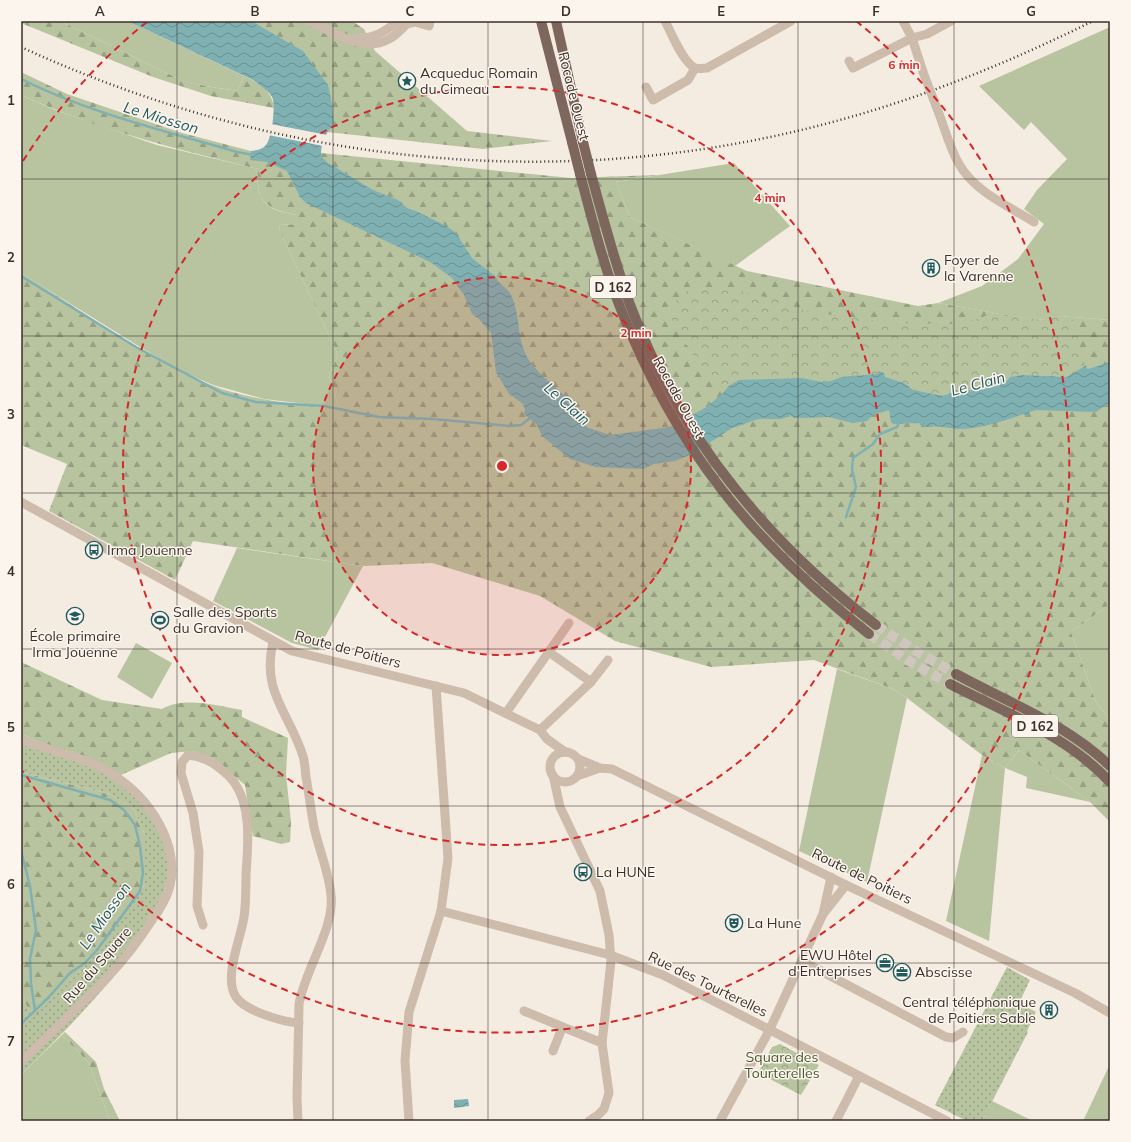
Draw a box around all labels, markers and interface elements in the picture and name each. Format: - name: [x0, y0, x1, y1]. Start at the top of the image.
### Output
- text: A: [95, 3, 105, 19]
- text: B: [251, 3, 260, 19]
- text: C: [406, 3, 415, 19]
- text: D: [561, 3, 571, 19]
- text: E: [717, 3, 725, 19]
- text: F: [872, 3, 880, 19]
- text: G: [1026, 3, 1036, 19]
- street label: Rocade Ouest: [554, 50, 594, 142]
- text: 6 min: [888, 57, 920, 72]
- place label: Acqueduc Romain du Cimeau: [420, 64, 538, 98]
- place icon: Acqueduc Romain du Cimeau: [397, 71, 417, 91]
- text: 1: [7, 92, 15, 108]
- water label: Le Miosson: [121, 97, 201, 138]
- text: 4 min: [754, 190, 786, 205]
- text: 2: [7, 249, 15, 265]
- place label: Foyer de la Varenne: [944, 251, 1013, 285]
- building icon: Foyer de la Varenne: [921, 258, 941, 278]
- road number: D 162: [590, 276, 636, 298]
- text: 2 min: [620, 325, 652, 340]
- street label: Rocade Ouest: [649, 353, 709, 441]
- water label: Le Clain: [949, 367, 1007, 400]
- water label: Le Clain: [540, 378, 594, 429]
- text: 3: [7, 406, 15, 422]
- centre of rings: [495, 459, 509, 473]
- bus stop icon: Irma Jouenne: [84, 540, 104, 560]
- place label: Irma Jouenne: [107, 541, 192, 559]
- text: 4: [7, 563, 15, 579]
- place label: Salle des Sports du Gravion: [173, 603, 277, 637]
- school or university icon: École primaire Irma Jouenne: [65, 606, 85, 626]
- sports icon: Salle des Sports du Gravion: [150, 610, 170, 630]
- street label: Route de Poitiers: [293, 626, 403, 672]
- place label: École primaire Irma Jouenne: [29, 627, 121, 661]
- road number: D 162: [1012, 715, 1058, 737]
- text: 5: [7, 719, 15, 735]
- street label: Route de Poitiers: [809, 844, 915, 908]
- bus stop icon: La HUNE: [573, 862, 593, 882]
- place label: La HUNE: [596, 863, 655, 881]
- text: 6: [7, 876, 15, 892]
- water label: Le Miosson: [75, 878, 135, 953]
- theatre icon: La Hune: [724, 913, 744, 933]
- place label: La Hune: [747, 914, 801, 932]
- street label: Rue du Square: [59, 923, 135, 1007]
- place label: EWU Hôtel d'Entreprises: [788, 946, 872, 980]
- street label: Rue des Tourterelles: [645, 947, 771, 1021]
- office icon: EWU Hôtel d'Entreprises: [875, 953, 895, 973]
- office icon: Abscisse: [892, 962, 912, 982]
- place label: Abscisse: [915, 963, 972, 981]
- place label: Central téléphonique de Poitiers Sable: [902, 993, 1036, 1027]
- building icon: Central téléphonique de Poitiers Sable: [1039, 1000, 1059, 1020]
- text: 7: [7, 1033, 15, 1049]
- park label: Square des Tourterelles: [744, 1048, 820, 1082]

